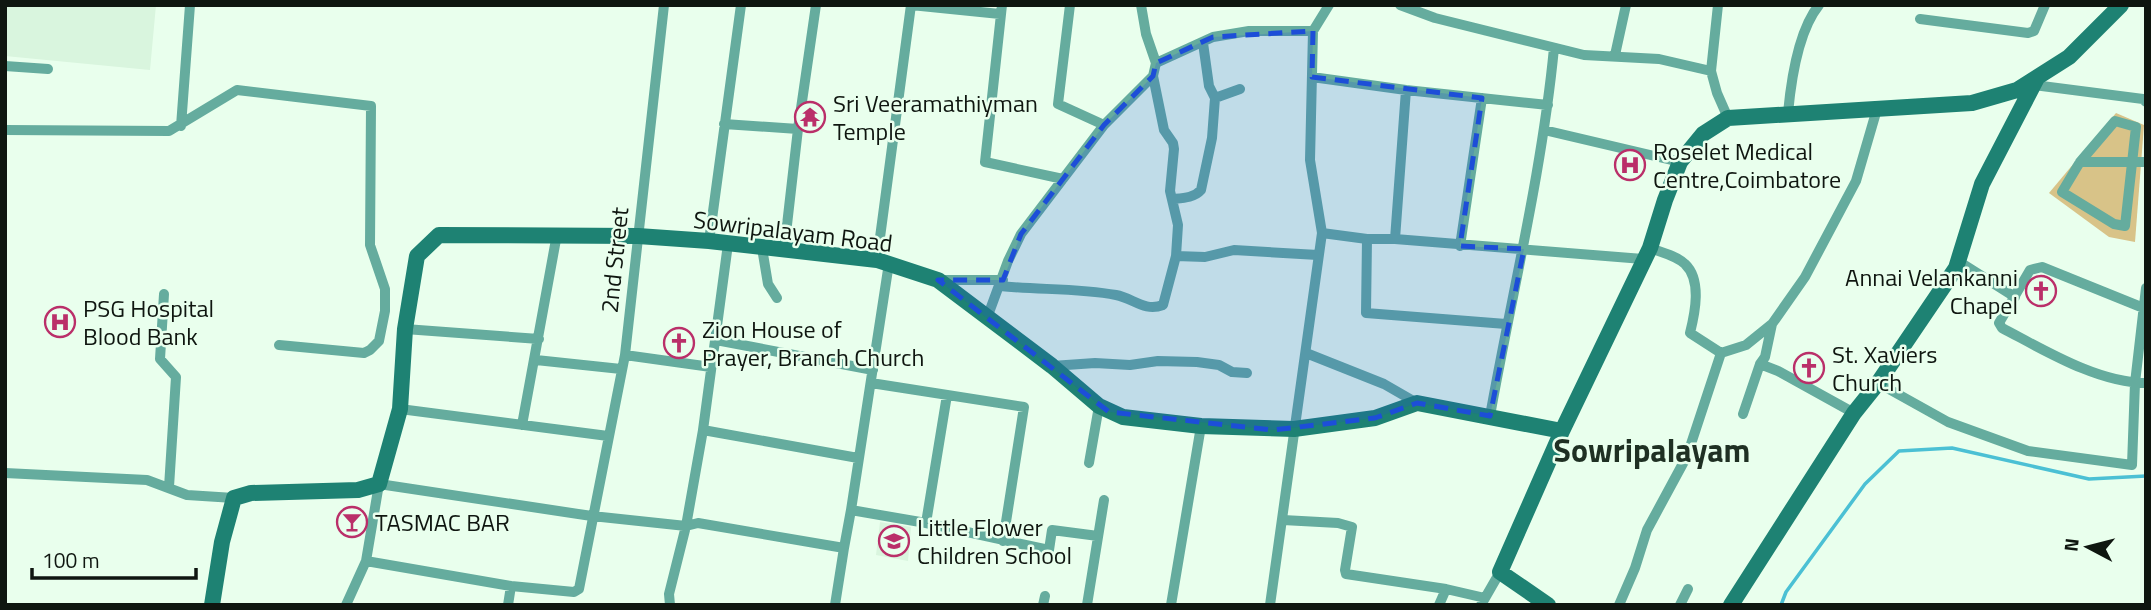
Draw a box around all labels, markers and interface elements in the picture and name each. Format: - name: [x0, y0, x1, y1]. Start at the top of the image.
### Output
- place label: Sri Veeramathiyman Temple: [833, 85, 1038, 149]
- temple icon: Sri Veeramathiyman Temple: [793, 100, 827, 134]
- place label: Roselet Medical Centre,Coimbatore: [1653, 133, 1841, 197]
- hospital icon: Roselet Medical Centre,Coimbatore: [1613, 148, 1647, 182]
- street label: Sowripalayam Road: [691, 201, 895, 261]
- street label: 2nd Street: [591, 205, 638, 315]
- place label: Annai Velankanni Chapel: [1845, 259, 2018, 323]
- church icon: Annai Velankanni Chapel: [2024, 274, 2058, 308]
- place label: PSG Hospital Blood Bank: [83, 290, 214, 354]
- hospital icon: PSG Hospital Blood Bank: [43, 305, 77, 339]
- place label: Zion House of Prayer, Branch Church: [702, 311, 924, 375]
- church icon: Zion House of Prayer, Branch Church: [662, 326, 696, 360]
- place label: St. Xaviers Church: [1832, 336, 1937, 400]
- church icon: St. Xaviers Church: [1792, 351, 1826, 385]
- district label: Sowripalayam: [1554, 426, 1750, 474]
- place label: TASMAC BAR: [375, 504, 510, 540]
- bar icon: TASMAC BAR: [335, 505, 369, 539]
- place label: Little Flower Children School: [917, 509, 1072, 573]
- north arrow: [2053, 512, 2123, 582]
- school or university icon: Little Flower Children School: [877, 524, 911, 558]
- scale bar: [32, 536, 196, 580]
- text: N: [2055, 537, 2086, 553]
- text: 100 m: [42, 544, 99, 576]

